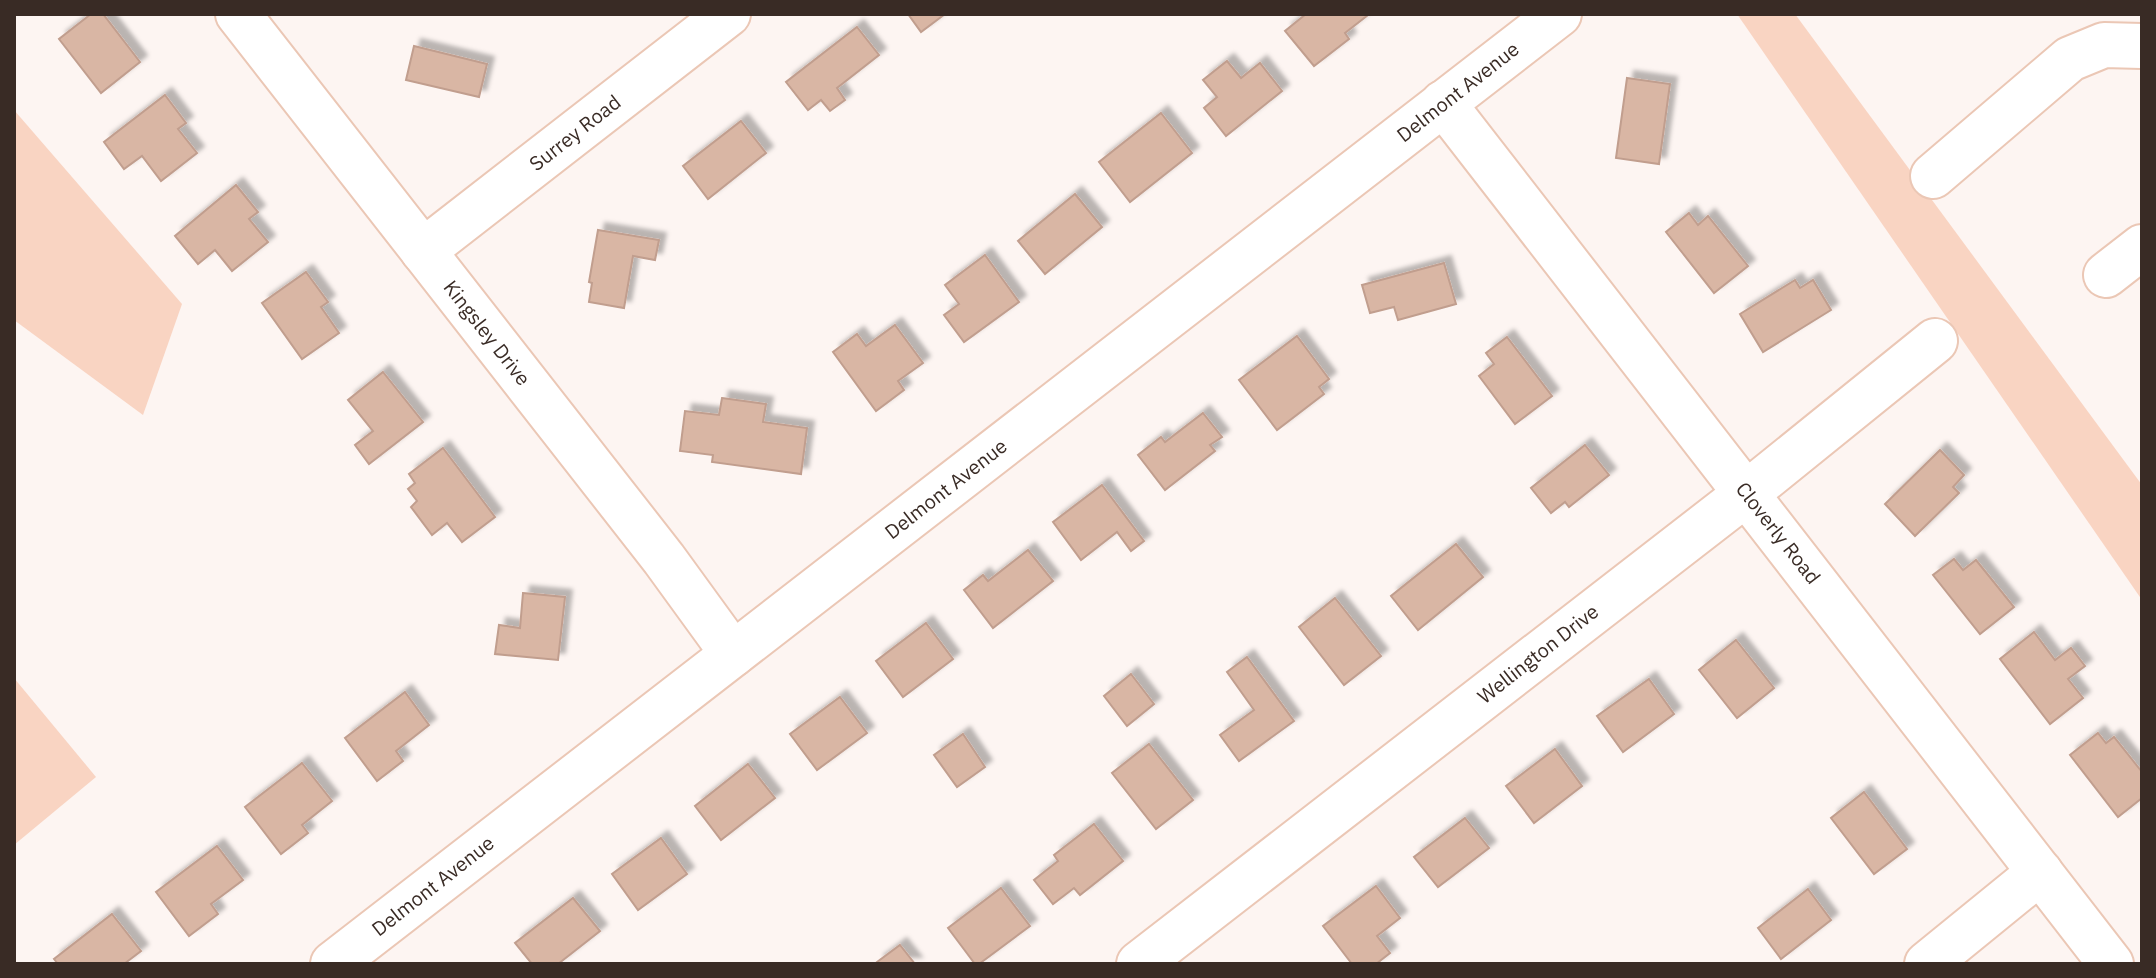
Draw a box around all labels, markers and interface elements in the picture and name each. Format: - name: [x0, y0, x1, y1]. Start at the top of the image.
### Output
- street label: Delmont Avenue: [1391, 35, 1524, 148]
- street label: Surrey Road: [523, 88, 626, 177]
- street label: Kingsley Drive: [438, 274, 537, 391]
- street label: Delmont Avenue: [879, 432, 1012, 545]
- street label: Cloverly Road: [1730, 476, 1827, 589]
- street label: Wellington Drive: [1472, 598, 1604, 709]
- street label: Delmont Avenue: [366, 829, 499, 942]

